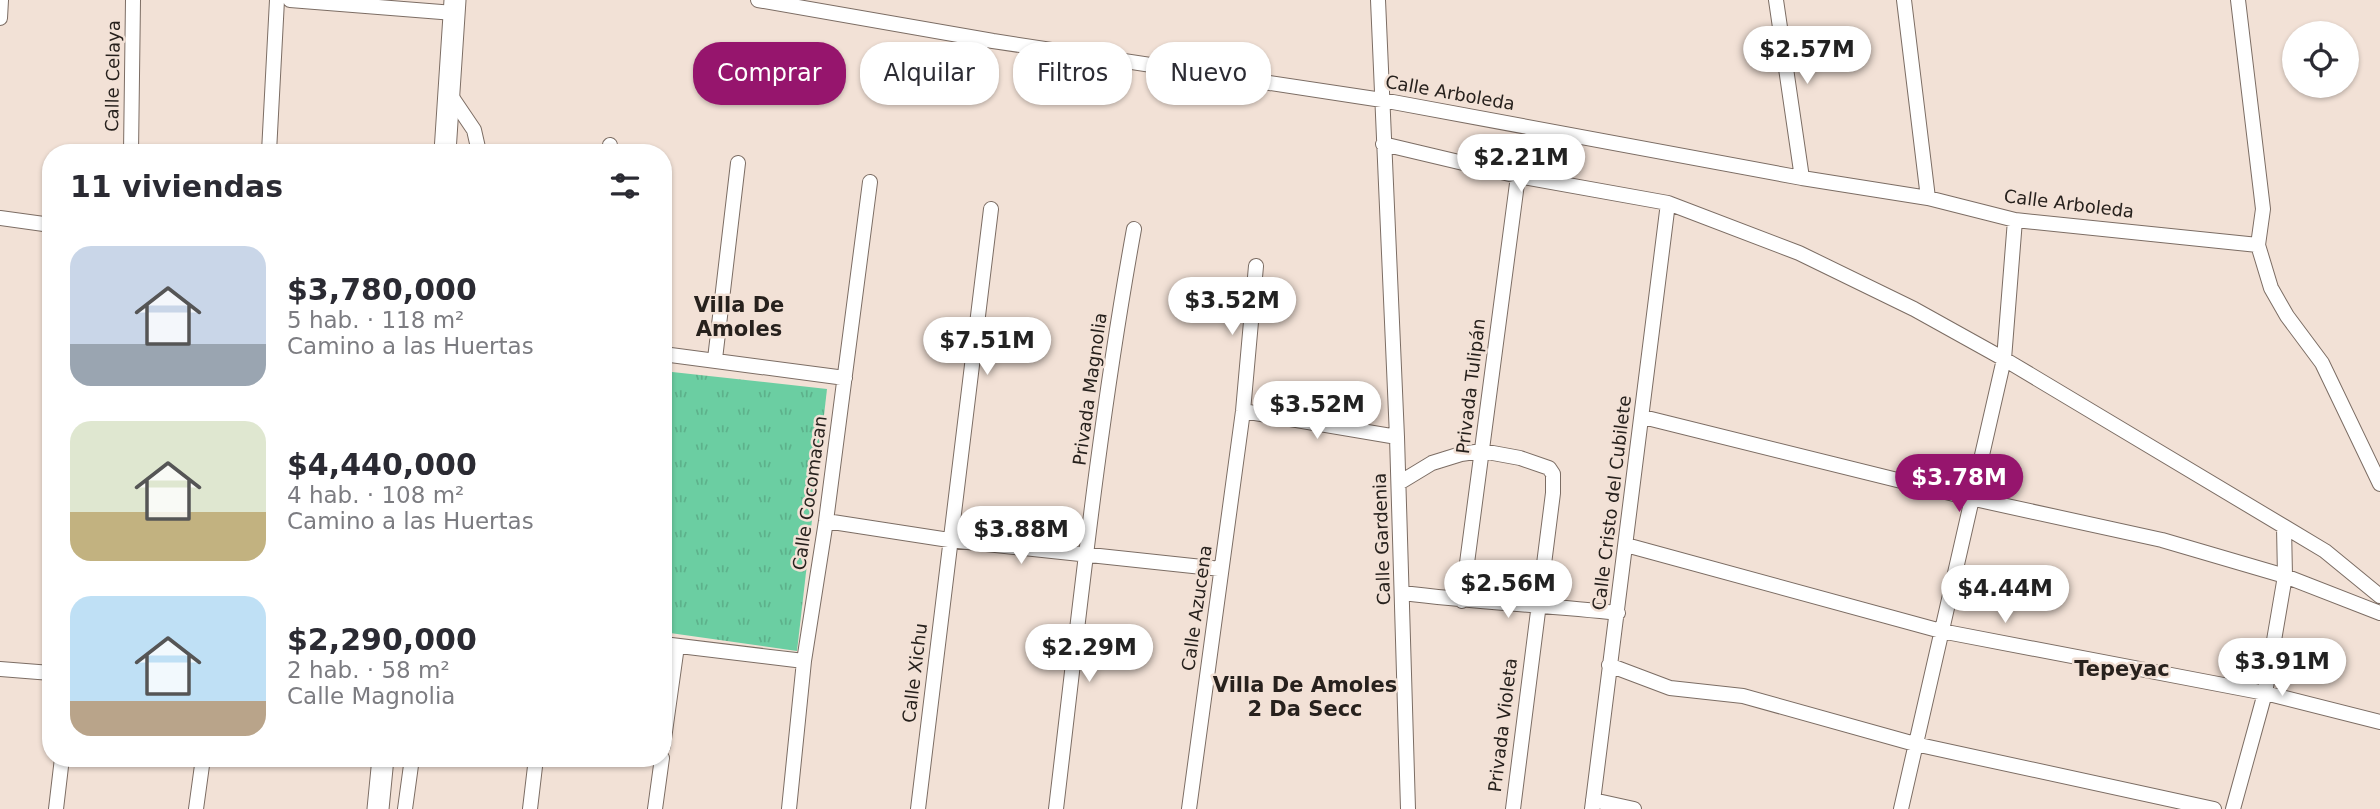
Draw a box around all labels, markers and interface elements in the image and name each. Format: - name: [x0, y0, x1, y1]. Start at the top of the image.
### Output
- street label: Calle Celaya: [101, 20, 124, 132]
- map controls: [2282, 21, 2359, 98]
- button: locate: [2282, 21, 2359, 98]
- pin: $2.57M: [1750, 27, 1864, 86]
- text: $2.57M: [1759, 36, 1855, 62]
- chip: Comprar: [693, 42, 846, 105]
- chip: Alquilar: [860, 42, 999, 105]
- chip: Filtros: [1013, 42, 1132, 105]
- chip: Nuevo: [1146, 42, 1271, 105]
- street label: Calle Arboleda: [1384, 71, 1516, 114]
- pin: $2.21M: [1464, 134, 1578, 194]
- text: $2.21M: [1473, 144, 1569, 170]
- icon: filters: [606, 167, 644, 205]
- text: 11 viviendas: [70, 169, 283, 204]
- street label: Calle Arboleda: [2003, 185, 2135, 222]
- text: $3,780,000: [287, 272, 477, 307]
- icon: home: [126, 274, 210, 358]
- pin: $3.52M: [1175, 278, 1289, 337]
- text: $3.52M: [1184, 287, 1280, 313]
- district label: Villa De Amoles: [694, 293, 784, 341]
- text: 5 hab. · 118 m²: [287, 307, 464, 333]
- street label: Privada Magnolia: [1068, 311, 1111, 467]
- street label: Privada Tulipán: [1452, 317, 1489, 455]
- pin: $7.51M: [930, 318, 1044, 377]
- text: $7.51M: [939, 327, 1035, 353]
- text: Camino a las Huertas: [287, 333, 534, 359]
- pin: $3.52M: [1260, 382, 1374, 441]
- text: $3.52M: [1269, 391, 1365, 417]
- street label: Calle Cristo del Cubilete: [1588, 394, 1635, 612]
- street label: Calle Cocomacan: [788, 414, 831, 572]
- text: $4,440,000: [287, 447, 477, 482]
- icon: home: [126, 449, 210, 533]
- pin: $3.78M: [1902, 454, 2016, 514]
- text: $3.78M: [1911, 464, 2007, 490]
- street label: Calle Gardenia: [1369, 472, 1394, 606]
- text: 4 hab. · 108 m²: [287, 482, 464, 508]
- pin: $3.88M: [964, 506, 1078, 566]
- text: Camino a las Huertas: [287, 508, 534, 534]
- text: $3.88M: [973, 516, 1069, 542]
- street label: Calle Azucena: [1177, 544, 1216, 672]
- pin: $2.56M: [1451, 560, 1565, 620]
- pin: $4.44M: [1948, 566, 2062, 625]
- text: $2.56M: [1460, 570, 1556, 596]
- text: $4.44M: [1957, 575, 2053, 601]
- text: $2,290,000: [287, 622, 477, 657]
- street label: Calle Xichu: [898, 622, 931, 724]
- icon: home: [126, 624, 210, 708]
- pin: $2.29M: [1032, 624, 1146, 684]
- text: $2.29M: [1041, 634, 1137, 660]
- pin: $3.91M: [2225, 638, 2339, 698]
- text: $3.91M: [2234, 648, 2330, 674]
- text: 2 hab. · 58 m²: [287, 657, 450, 683]
- street label: Privada Violeta: [1484, 657, 1521, 793]
- district label: Tepeyac: [2074, 657, 2170, 681]
- district label: Villa De Amoles 2 Da Secc: [1213, 673, 1397, 721]
- text: Calle Magnolia: [287, 683, 455, 709]

